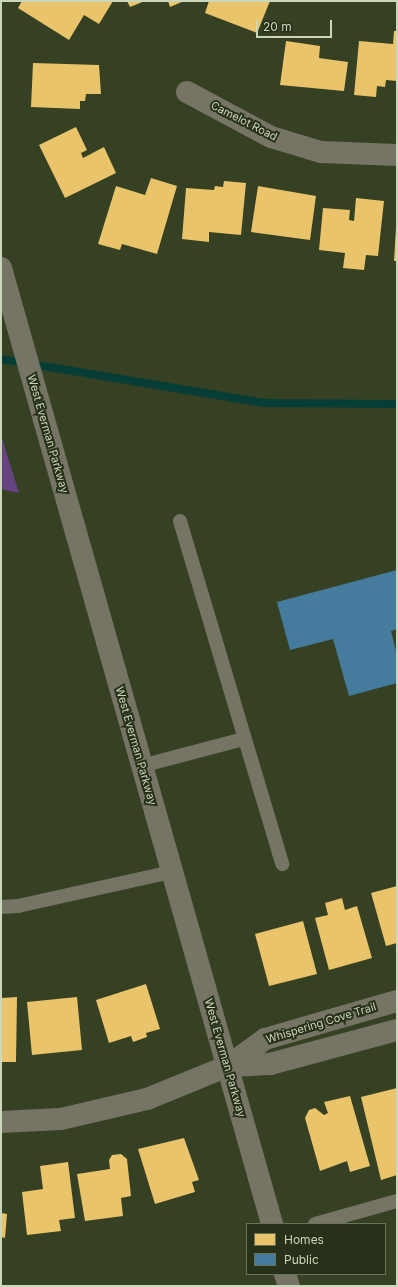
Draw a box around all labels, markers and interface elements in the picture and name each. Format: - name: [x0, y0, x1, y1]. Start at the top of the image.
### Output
- scale bar: [258, 12, 334, 38]
- text: 20 m: [263, 19, 292, 34]
- street label: Camelot Road: [209, 99, 279, 143]
- street label: West Everman Parkway: [25, 373, 71, 495]
- street label: West Everman Parkway: [113, 685, 159, 807]
- street label: West Everman Parkway: [202, 997, 248, 1119]
- street label: Whispering Cove Trail: [264, 1000, 378, 1046]
- legend: [246, 1223, 386, 1275]
- text: Homes: [284, 1232, 324, 1247]
- text: Public: [284, 1252, 319, 1267]

